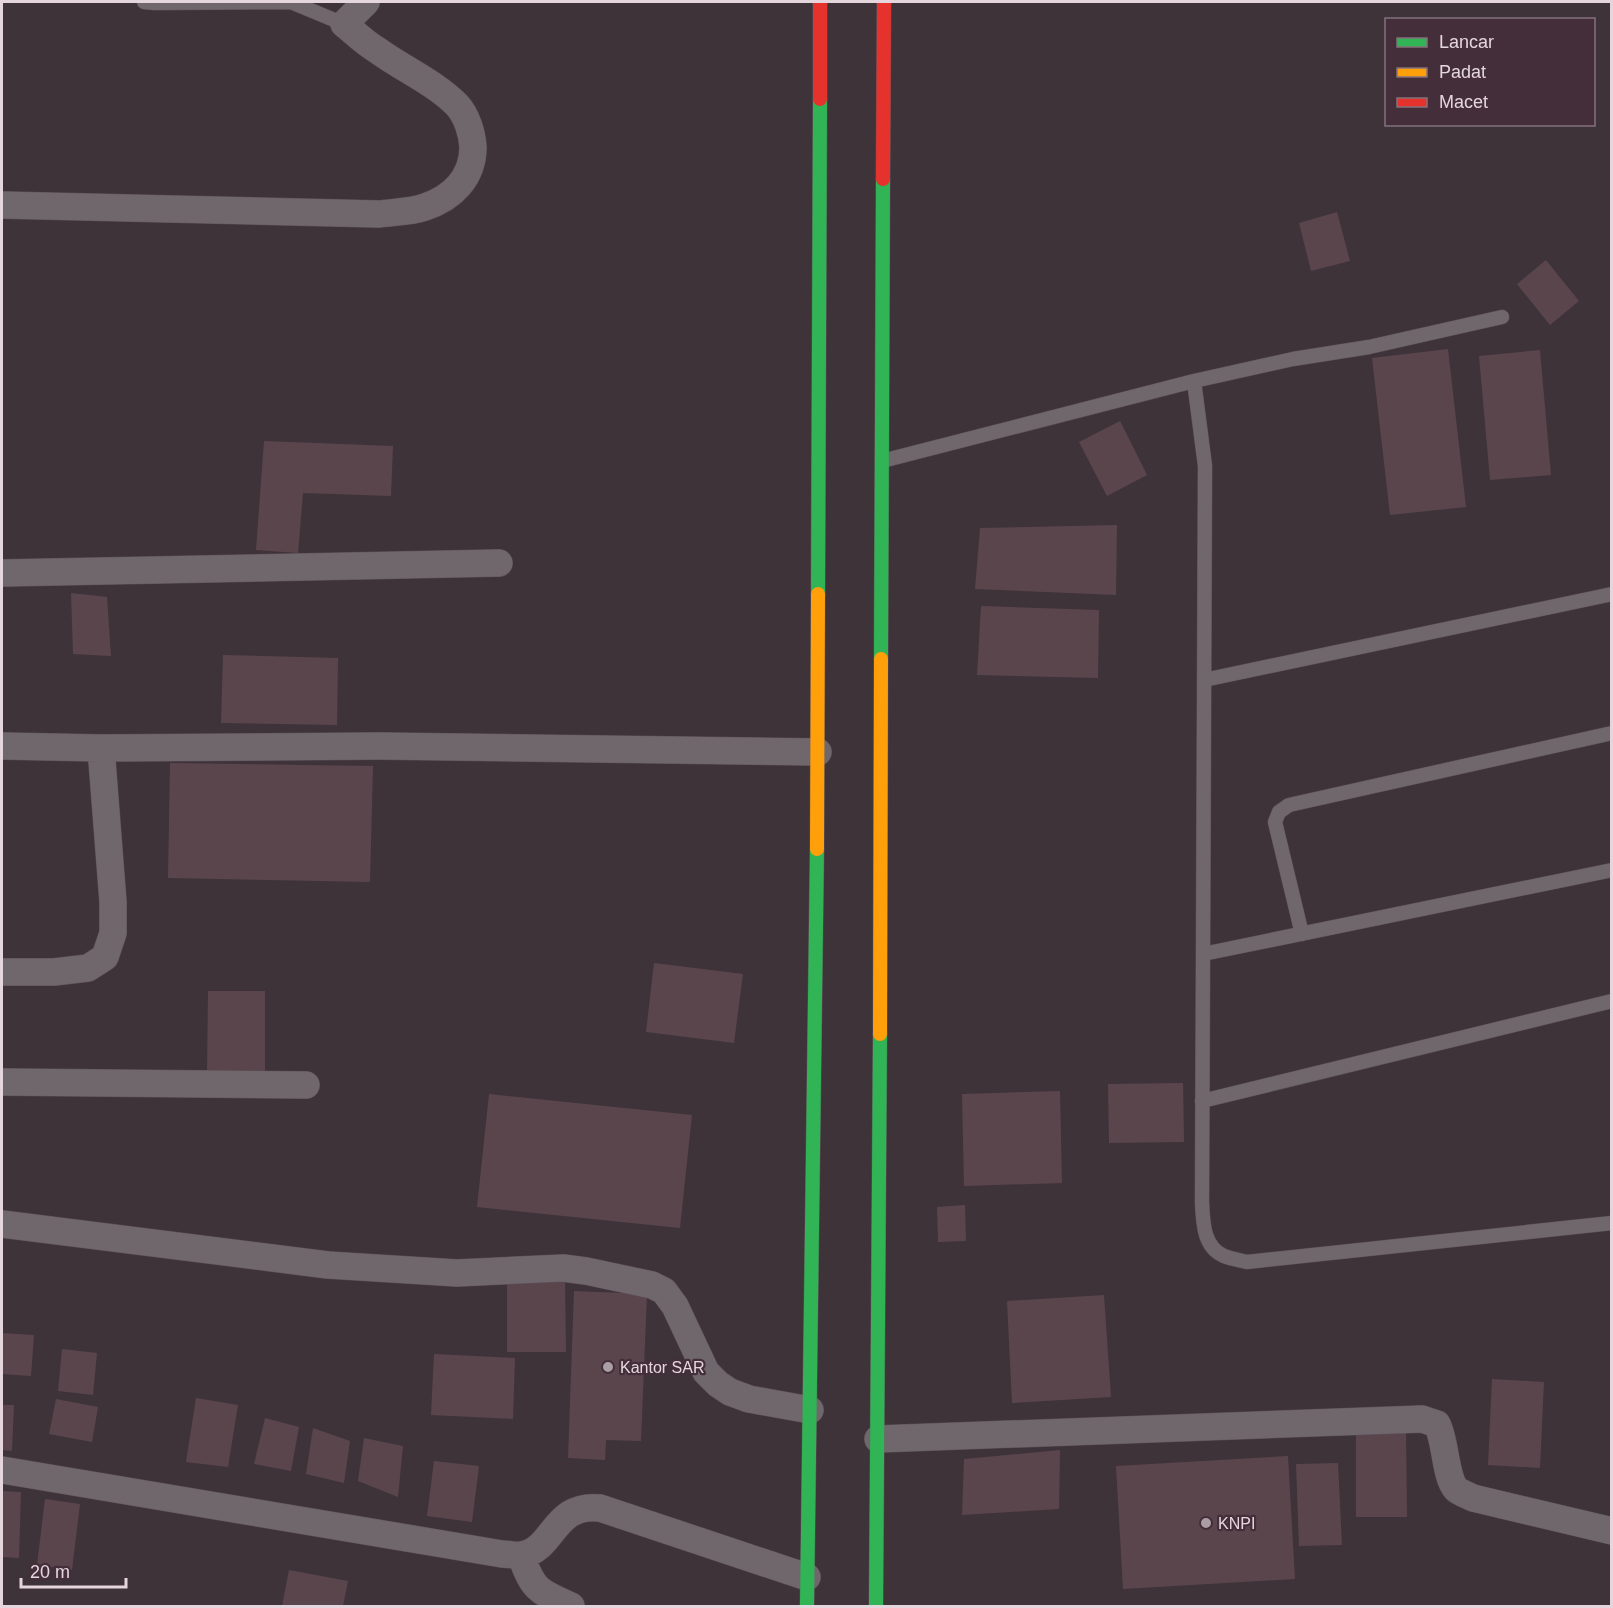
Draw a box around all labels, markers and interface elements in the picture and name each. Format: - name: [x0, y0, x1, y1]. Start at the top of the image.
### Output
- legend: [1385, 18, 1595, 126]
- text: Lancar: [1439, 32, 1494, 52]
- text: Padat: [1439, 62, 1486, 82]
- text: Macet: [1439, 92, 1488, 112]
- place label: Kantor SAR: [620, 1359, 704, 1376]
- marker: Kantor SAR: [601, 1360, 615, 1374]
- place label: KNPI: [1218, 1515, 1255, 1532]
- marker: KNPI: [1199, 1516, 1213, 1530]
- scale bar: [21, 1551, 126, 1589]
- text: 20 m: [30, 1562, 70, 1582]

